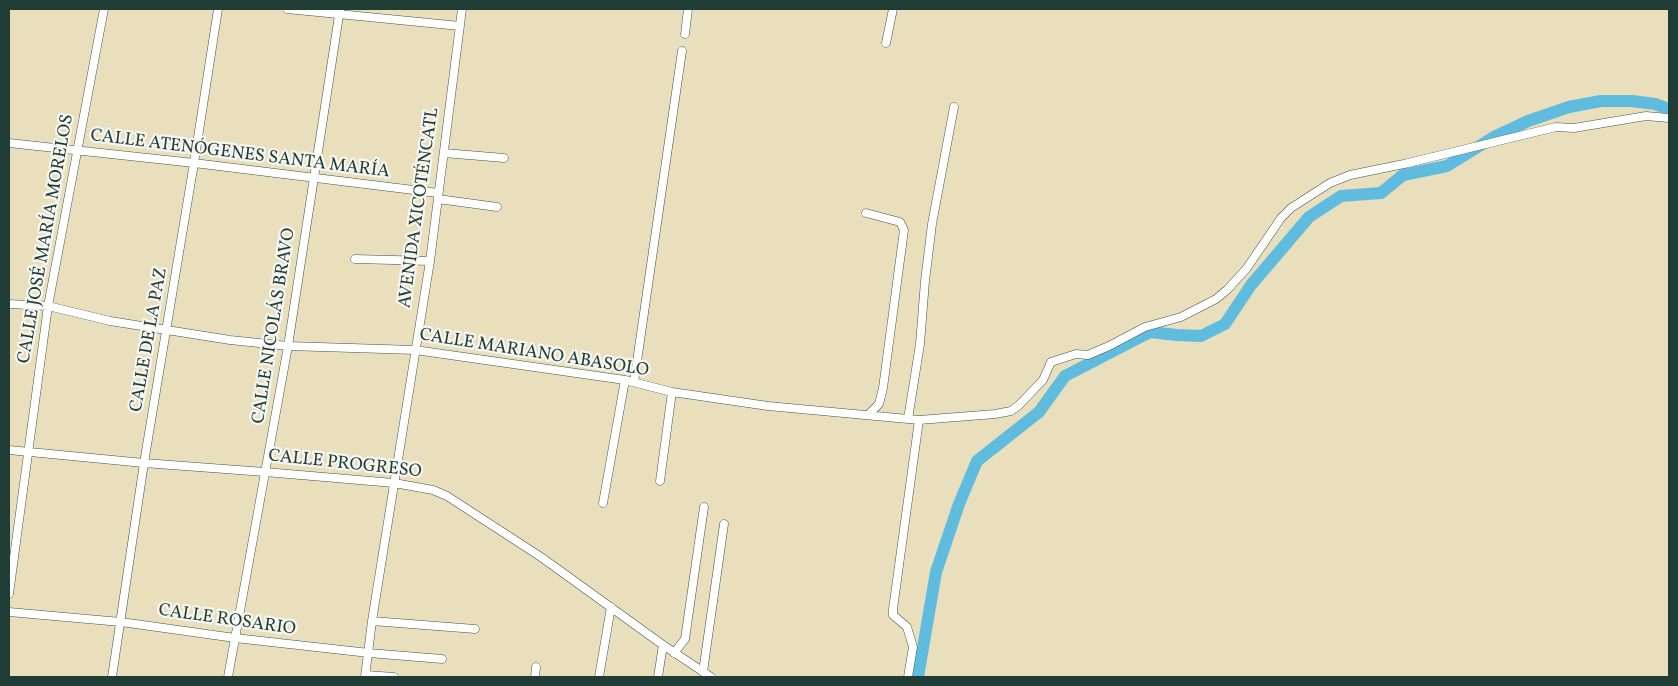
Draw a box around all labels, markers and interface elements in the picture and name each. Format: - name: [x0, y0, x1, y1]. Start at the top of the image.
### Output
- street label: AVENIDA XICOTÉNCATL: [395, 107, 445, 309]
- street label: CALLE JOSÉ MARÍA MORELOS: [14, 113, 80, 365]
- street label: CALLE ATENÓGENES SANTA MARÍA: [89, 126, 391, 184]
- street label: CALLE NICOLÁS BRAVO: [249, 227, 301, 425]
- street label: CALLE DE LA PAZ: [127, 266, 173, 414]
- street label: CALLE MARIANO ABASOLO: [418, 325, 650, 383]
- street label: CALLE PROGRESO: [267, 446, 423, 484]
- street label: CALLE ROSARIO: [157, 601, 297, 641]

